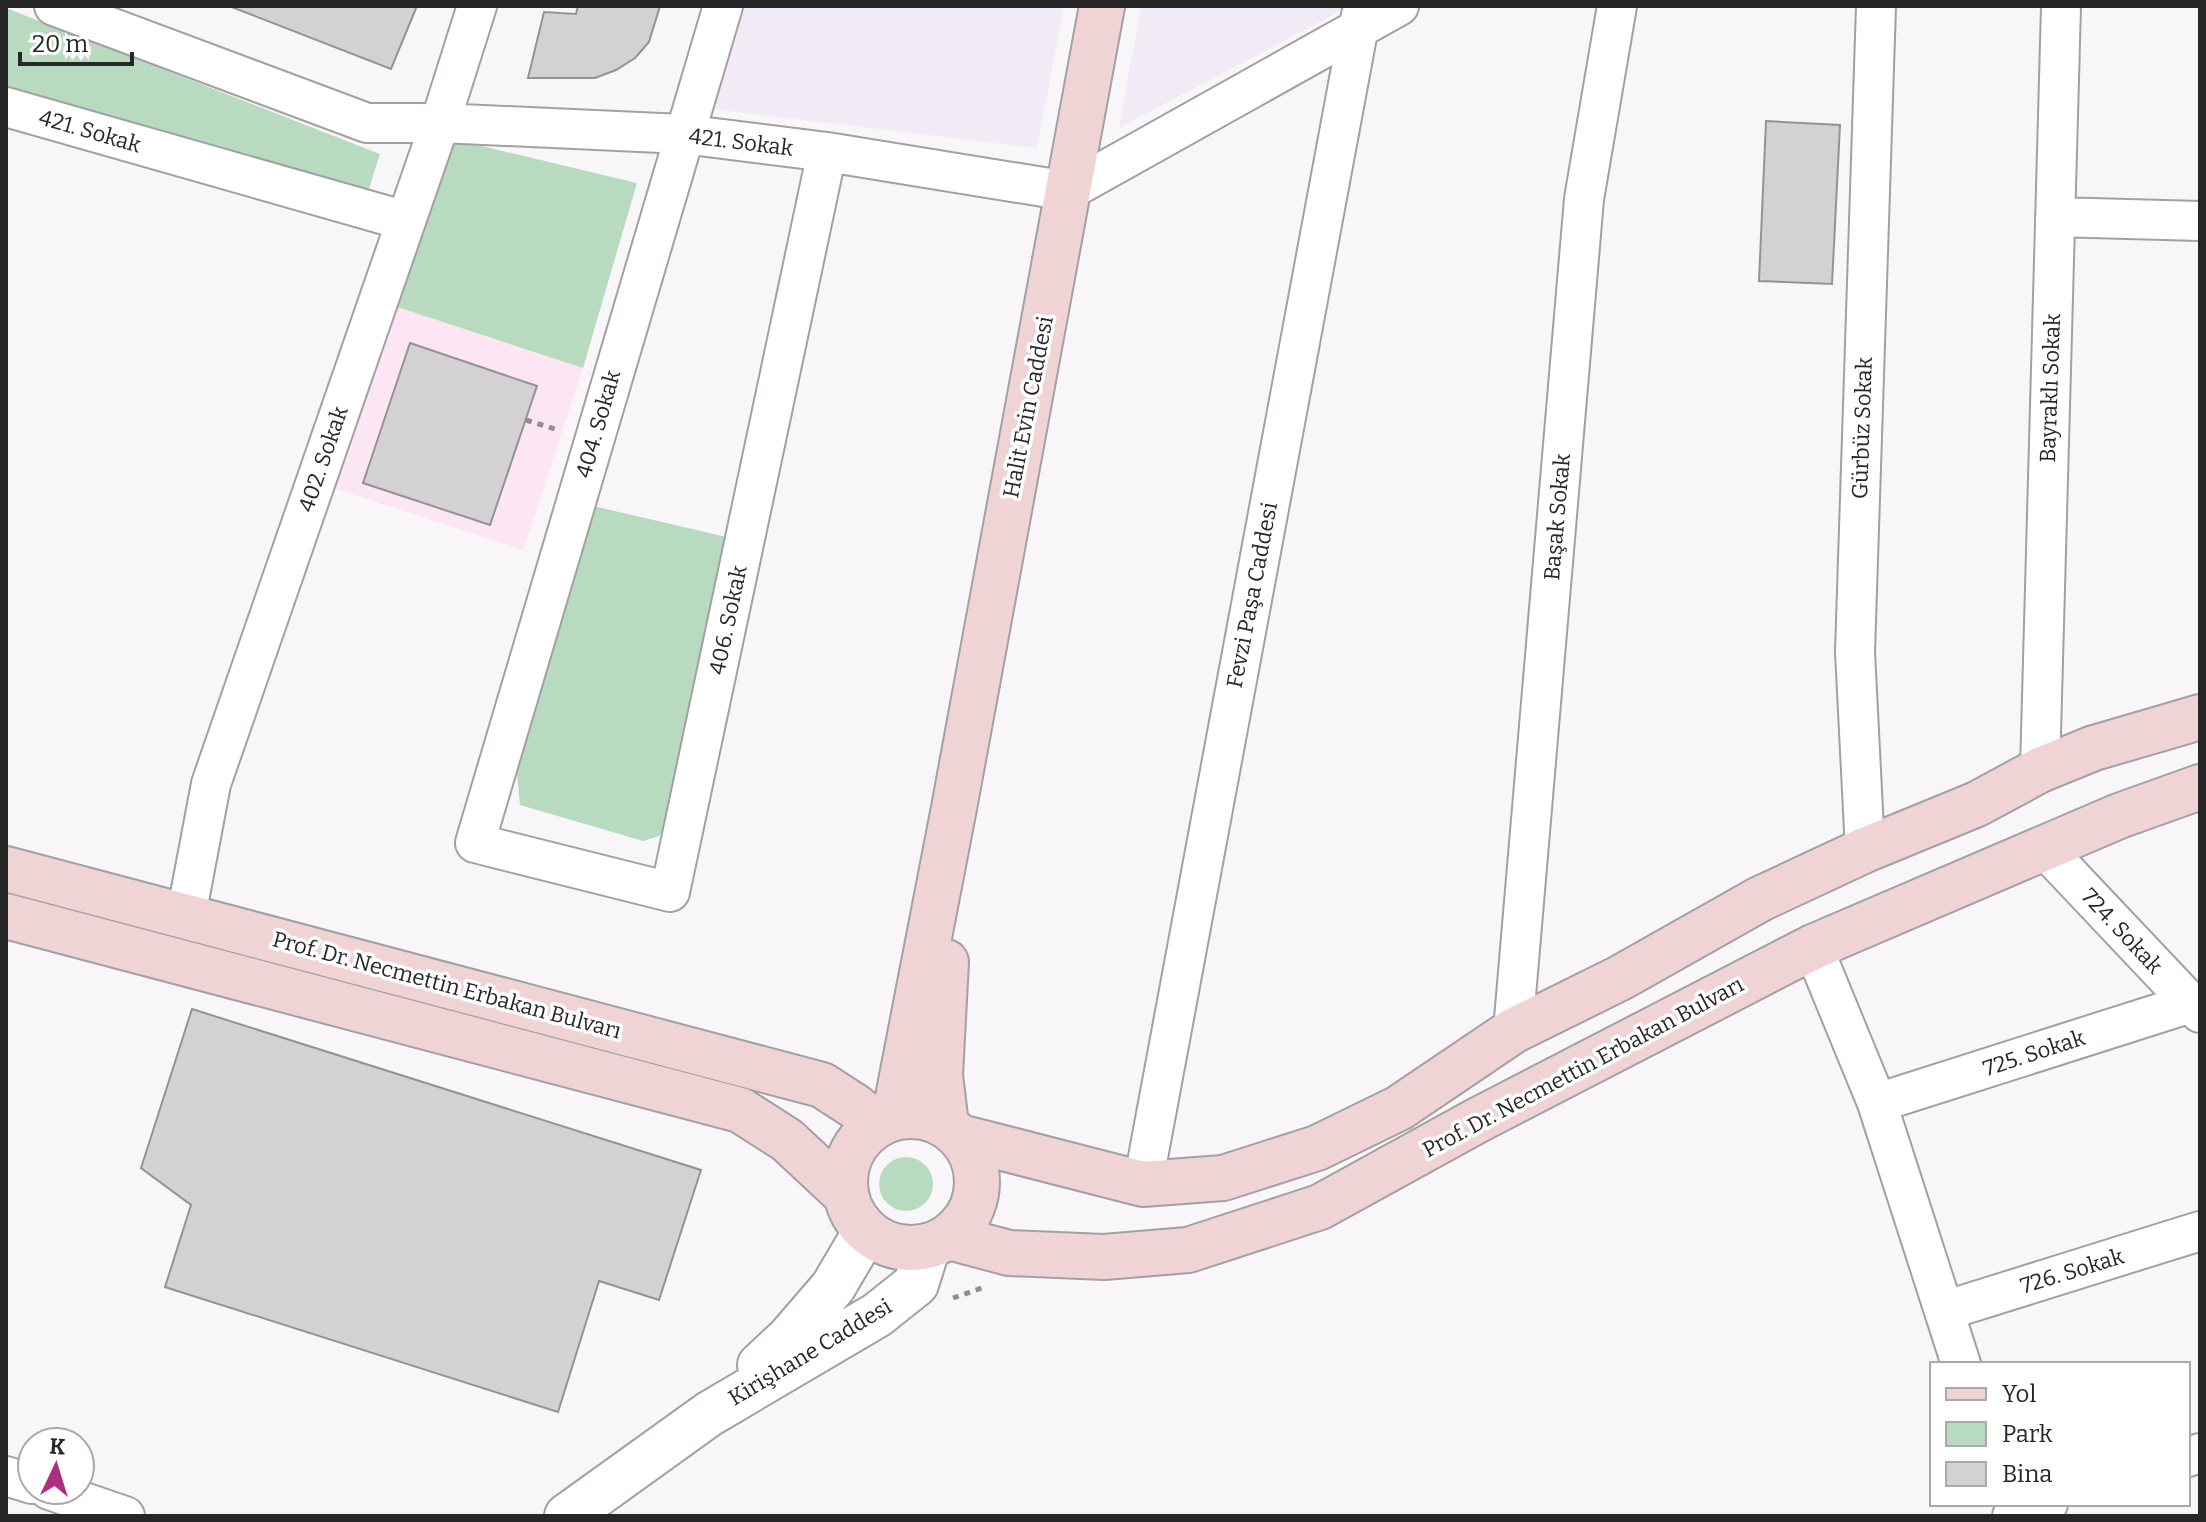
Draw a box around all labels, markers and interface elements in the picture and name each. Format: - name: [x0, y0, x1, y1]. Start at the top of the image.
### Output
- scale bar: [20, 16, 132, 66]
- text: 20 m: [32, 30, 88, 58]
- street label: 421. Sokak: [36, 104, 145, 159]
- street label: 421. Sokak: [687, 122, 795, 162]
- street label: Halit Evin Caddesi: [997, 313, 1059, 500]
- street label: Bayraklı Sokak: [2034, 313, 2066, 463]
- street label: Gürbüz Sokak: [1846, 356, 1878, 499]
- street label: 404. Sokak: [570, 367, 626, 481]
- street label: 402. Sokak: [292, 402, 354, 515]
- street label: Başak Sokak: [1538, 452, 1576, 582]
- street label: Fevzi Paşa Caddesi: [1221, 499, 1283, 690]
- street label: 406. Sokak: [703, 562, 753, 677]
- street label: 724. Sokak: [2076, 883, 2169, 980]
- street label: Prof. Dr. Necmettin Erbakan Bulvarı: [270, 925, 625, 1045]
- street label: Prof. Dr. Necmettin Erbakan Bulvarı: [1418, 970, 1749, 1163]
- street label: 725. Sokak: [1980, 1024, 2089, 1082]
- street label: 726. Sokak: [2017, 1242, 2127, 1300]
- street label: Kirişhane Caddesi: [723, 1292, 897, 1411]
- legend: [1930, 1362, 2190, 1506]
- text: Yol: [2002, 1380, 2036, 1408]
- text: Park: [2002, 1420, 2053, 1448]
- north arrow: [16, 1426, 96, 1506]
- text: K: [49, 1433, 66, 1461]
- text: Bina: [2002, 1460, 2052, 1488]

